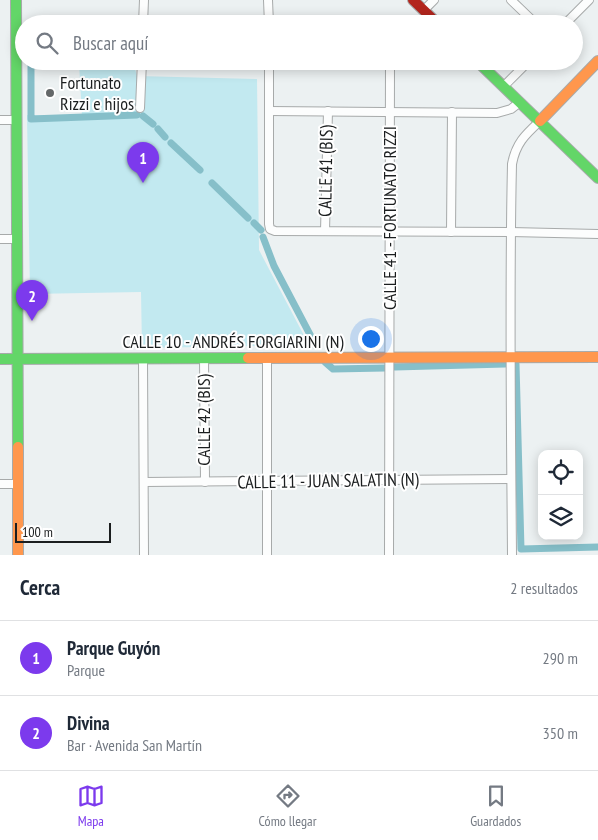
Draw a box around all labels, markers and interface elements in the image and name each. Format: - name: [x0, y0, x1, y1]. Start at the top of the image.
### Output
- search box: [15, 15, 583, 70]
- icon: search: [33, 29, 61, 57]
- text: Buscar aquí: [73, 31, 148, 55]
- place label: Fortunato Rizzi e hijos: [60, 71, 134, 115]
- marker: Fortunato Rizzi e hijos: [44, 87, 56, 99]
- street label: CALLE 41 (BIS): [313, 124, 338, 217]
- street label: CALLE 41 - FORTUNATO RIZZI: [378, 126, 401, 310]
- pin: 1: [127, 142, 159, 183]
- pin: 2: [16, 280, 48, 321]
- your location: [358, 326, 384, 352]
- street label: CALLE 10 - ANDRÉS FORGIARINI (N): [122, 330, 344, 353]
- street label: CALLE 42 (BIS): [192, 373, 215, 466]
- map controls: [538, 450, 583, 540]
- button: locate: [538, 450, 583, 495]
- street label: CALLE 11 - JUAN SALATIN (N): [237, 467, 420, 494]
- button: layers: [538, 495, 583, 540]
- scale bar: [15, 520, 111, 543]
- text: 100 m: [22, 523, 53, 541]
- text: Cerca: [20, 574, 60, 601]
- text: 2 resultados: [510, 578, 578, 598]
- text: Parque Guyón: [67, 636, 160, 660]
- text: 1: [32, 648, 40, 668]
- text: 290 m: [543, 648, 578, 668]
- text: Parque: [67, 660, 105, 680]
- text: Divina: [67, 711, 110, 735]
- text: 2: [32, 723, 40, 743]
- text: 350 m: [543, 723, 578, 743]
- text: Bar · Avenida San Martín: [67, 735, 202, 755]
- tab: Mapa: [77, 782, 105, 830]
- tab: Cómo llegar: [259, 782, 316, 830]
- tab: Guardados: [470, 782, 521, 830]

